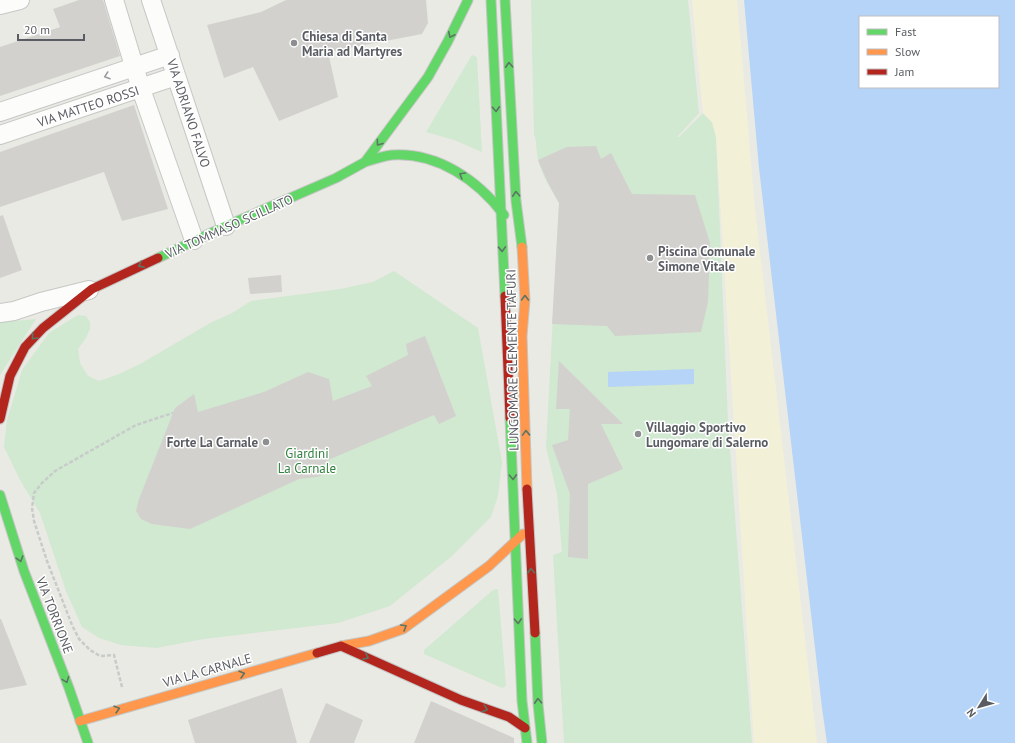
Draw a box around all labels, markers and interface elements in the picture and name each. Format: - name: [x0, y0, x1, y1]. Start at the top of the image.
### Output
- scale bar: [18, 16, 84, 42]
- legend: [859, 16, 999, 88]
- text: 20 m: [24, 22, 50, 37]
- text: Fast: [895, 24, 916, 39]
- place label: Chiesa di Santa Maria ad Martyres: [302, 28, 403, 60]
- one-way arrow: [448, 31, 456, 39]
- marker: Chiesa di Santa Maria ad Martyres: [289, 38, 299, 48]
- text: Slow: [895, 44, 920, 59]
- street label: VIA ADRIANO FALVO: [163, 56, 214, 170]
- one-way arrow: [504, 62, 513, 68]
- text: Jam: [894, 64, 914, 79]
- one-way arrow: [103, 72, 110, 80]
- street label: VIA MATTEO ROSSI: [34, 82, 141, 131]
- one-way arrow: [492, 106, 501, 112]
- one-way arrow: [376, 139, 384, 146]
- one-way arrow: [459, 172, 466, 179]
- street label: VIA TOMMASO SCILLATO: [162, 191, 296, 263]
- one-way arrow: [511, 191, 520, 197]
- place label: Piscina Comunale Simone Vitale: [658, 243, 756, 275]
- one-way arrow: [498, 246, 507, 252]
- marker: Piscina Comunale Simone Vitale: [645, 253, 655, 263]
- one-way arrow: [138, 260, 146, 268]
- street label: LUNGOMARE CLEMENTE TAFURI: [502, 269, 523, 451]
- one-way arrow: [521, 295, 529, 301]
- one-way arrow: [31, 332, 39, 340]
- place label: Villaggio Sportivo Lungomare di Salerno: [645, 419, 768, 451]
- marker: Villaggio Sportivo Lungomare di Salerno: [633, 429, 643, 439]
- one-way arrow: [521, 430, 530, 436]
- place label: Forte La Carnale: [167, 434, 258, 451]
- marker: Forte La Carnale: [261, 437, 271, 447]
- park label: Giardini La Carnale: [278, 445, 336, 477]
- one-way arrow: [508, 474, 517, 480]
- one-way arrow: [15, 555, 24, 562]
- one-way arrow: [527, 568, 536, 574]
- street label: VIA TORRIONE: [32, 574, 77, 656]
- one-way arrow: [514, 618, 523, 624]
- one-way arrow: [400, 625, 407, 632]
- street label: VIA LA CARNALE: [160, 650, 253, 692]
- one-way arrow: [362, 652, 369, 660]
- one-way arrow: [239, 670, 246, 679]
- one-way arrow: [62, 676, 70, 683]
- north arrow: [959, 687, 999, 727]
- one-way arrow: [534, 698, 542, 704]
- one-way arrow: [482, 704, 489, 712]
- one-way arrow: [114, 705, 121, 714]
- text: N: [963, 706, 979, 720]

